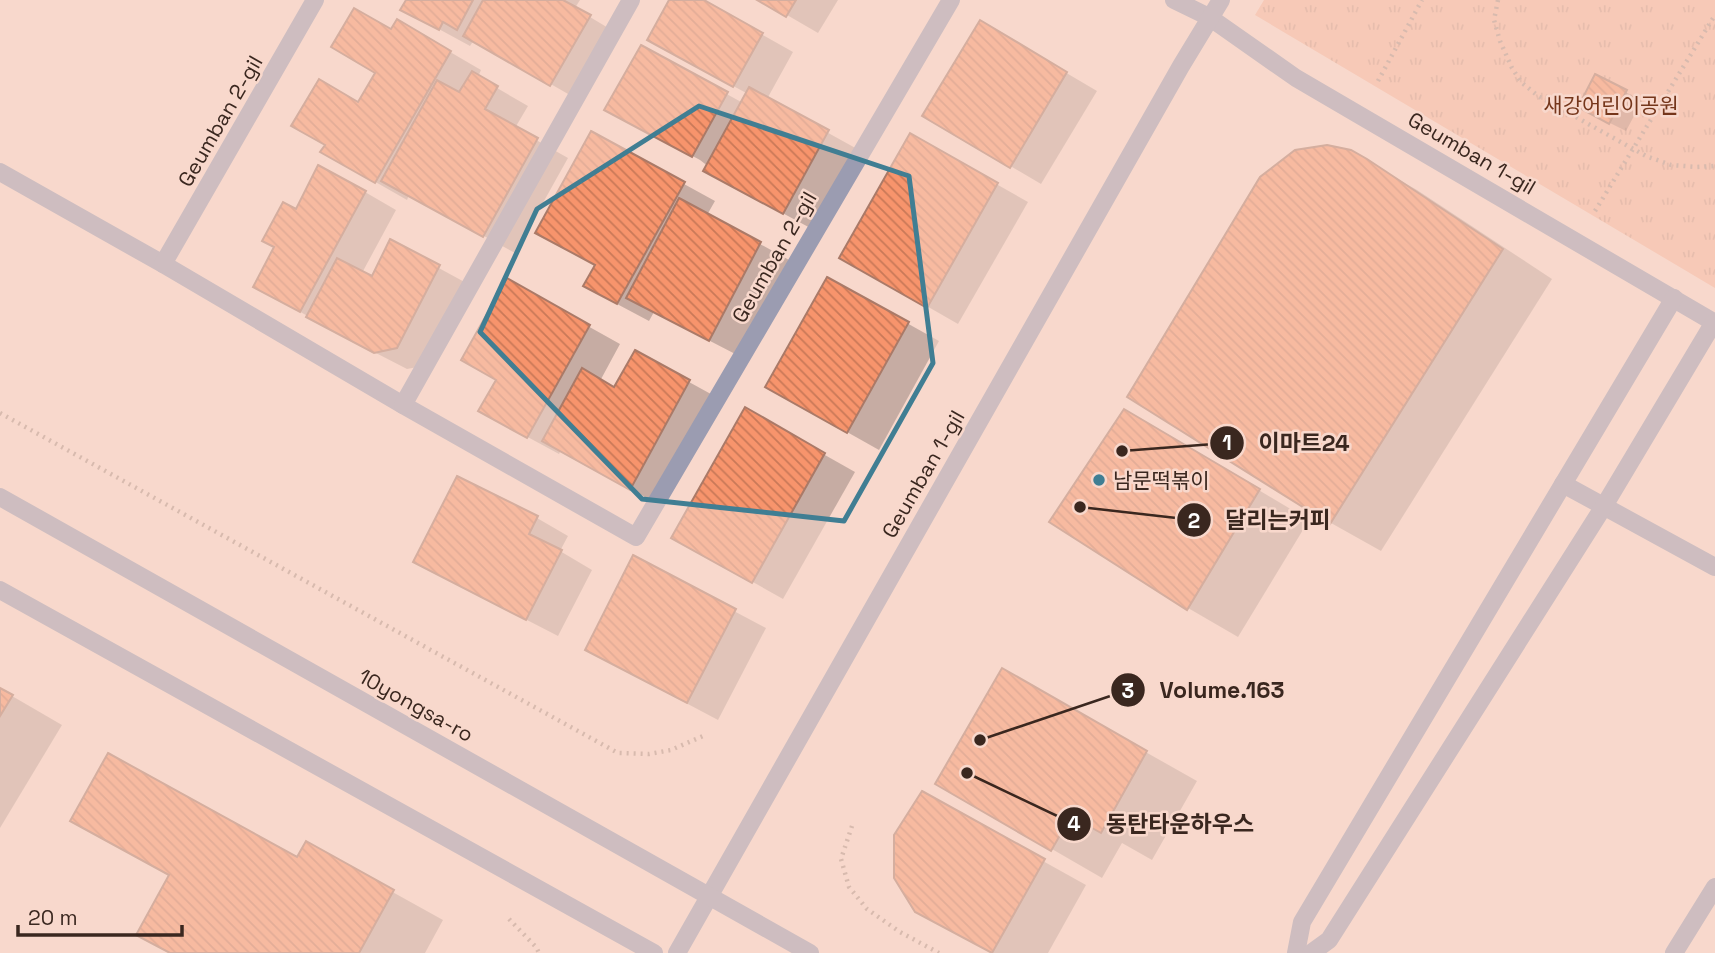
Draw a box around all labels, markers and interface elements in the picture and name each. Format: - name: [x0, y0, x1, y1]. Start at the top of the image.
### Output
- street label: Geumban 2-gil: [172, 51, 268, 191]
- park label: 새강어린이공원: [1543, 92, 1679, 119]
- street label: Geumban 1-gil: [1403, 106, 1541, 200]
- street label: Geumban 2-gil: [726, 187, 822, 327]
- street label: Geumban 1-gil: [876, 405, 970, 543]
- callout: 이마트24: [1210, 421, 1364, 465]
- text: 이마트24: [1258, 428, 1350, 458]
- text: 1: [1222, 429, 1232, 456]
- place label: 남문떡볶이: [1113, 467, 1210, 494]
- marker: 남문떡볶이: [1091, 472, 1107, 488]
- callout: 달리는커피: [1176, 498, 1345, 542]
- text: 달리는커피: [1225, 505, 1331, 535]
- text: 2: [1188, 507, 1200, 534]
- street label: 10yongsa-ro: [354, 662, 478, 748]
- callout: Volume.163: [1110, 668, 1298, 712]
- text: Volume.163: [1160, 675, 1284, 705]
- text: 3: [1122, 677, 1134, 704]
- callout: 동탄타운하우스: [1057, 802, 1268, 846]
- text: 동탄타운하우스: [1106, 809, 1254, 839]
- text: 4: [1067, 810, 1081, 837]
- scale bar: [18, 894, 182, 938]
- text: 20 m: [28, 904, 78, 931]

